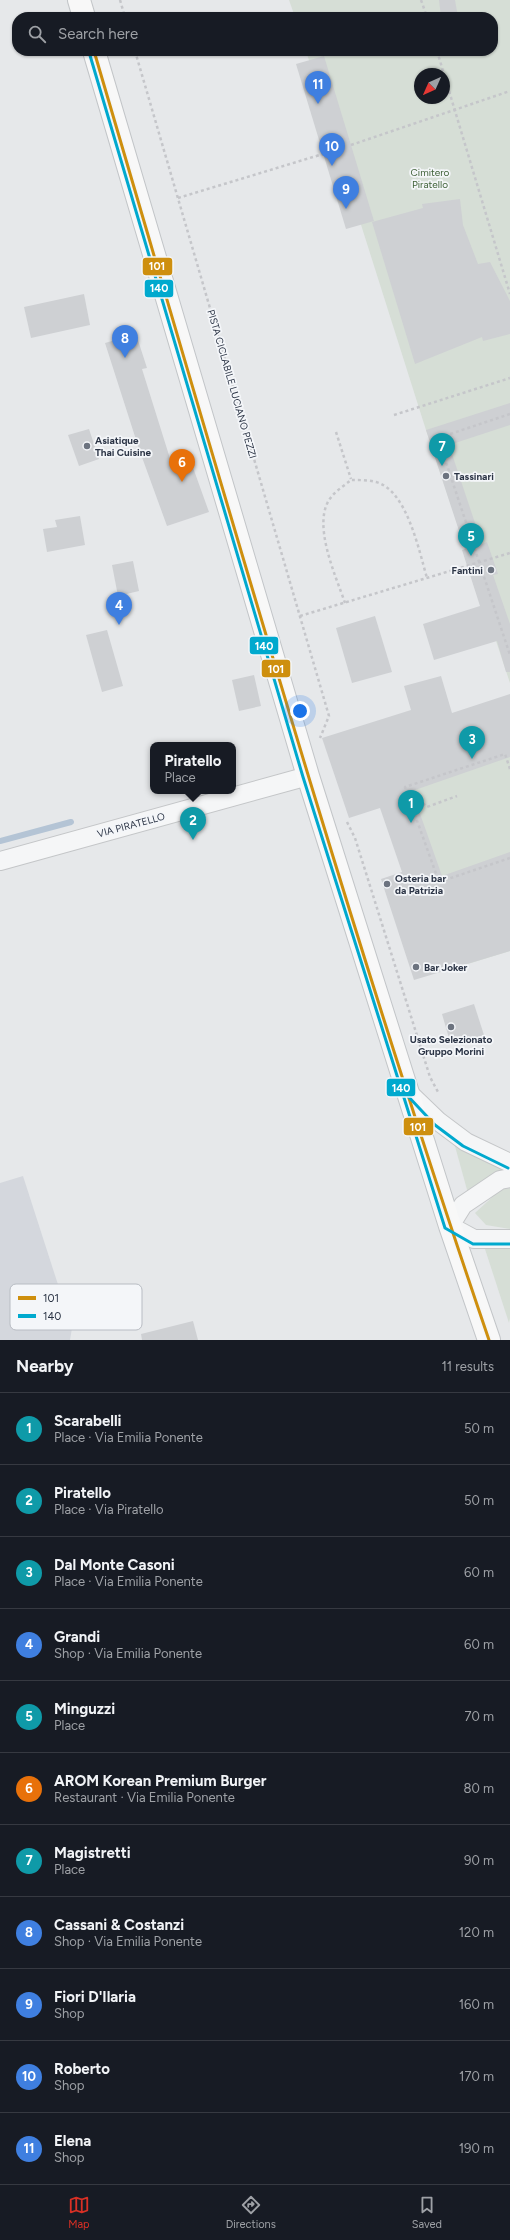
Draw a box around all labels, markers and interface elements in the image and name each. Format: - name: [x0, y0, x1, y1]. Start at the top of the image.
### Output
- search box: [12, 12, 498, 56]
- icon: search: [26, 23, 48, 45]
- text: Search here: [58, 25, 138, 43]
- north arrow: [414, 68, 450, 104]
- pin: 11: [305, 71, 331, 104]
- pin: 10: [319, 133, 345, 166]
- park label: Cimitero Piratello: [411, 166, 450, 191]
- pin: 9: [333, 176, 359, 209]
- line badge: 101: [142, 257, 173, 276]
- text: 101: [149, 260, 165, 273]
- line badge: 140: [144, 279, 174, 298]
- text: 140: [150, 282, 168, 295]
- street label: PISTA CICLABILE LUCIANO PEZZI: [204, 308, 260, 460]
- pin: 8: [112, 325, 138, 358]
- pin: 7: [429, 433, 455, 466]
- place label: Asiatique Thai Cuisine: [95, 434, 151, 459]
- marker: Asiatique Thai Cuisine: [82, 441, 92, 451]
- pin: 6: [169, 449, 195, 482]
- place label: Tassinari: [454, 470, 494, 483]
- marker: Tassinari: [441, 471, 451, 481]
- pin: 5: [458, 523, 484, 556]
- place label: Fantini: [452, 564, 483, 577]
- marker: Fantini: [486, 565, 496, 575]
- pin: 4: [106, 592, 132, 625]
- line badge: 140: [249, 636, 279, 655]
- text: 140: [255, 640, 273, 653]
- line badge: 101: [261, 659, 291, 678]
- text: 101: [268, 663, 284, 676]
- your location: [290, 701, 310, 721]
- pin: 3: [459, 726, 485, 759]
- popup: [150, 742, 236, 794]
- text: Piratello: [165, 752, 221, 770]
- text: Place: [165, 770, 196, 785]
- pin: 1: [398, 790, 424, 823]
- pin: 2: [180, 807, 206, 840]
- street label: VIA PIRATELLO: [96, 810, 167, 840]
- place label: Osteria bar da Patrizia: [395, 872, 446, 897]
- marker: Osteria bar da Patrizia: [382, 879, 392, 889]
- place label: Bar Joker: [424, 961, 468, 974]
- marker: Bar Joker: [411, 962, 421, 972]
- marker: Usato Selezionato Gruppo Morini: [446, 1022, 456, 1032]
- place label: Usato Selezionato Gruppo Morini: [410, 1033, 493, 1058]
- line badge: 140: [386, 1078, 416, 1097]
- text: 140: [392, 1082, 410, 1095]
- line badge: 101: [403, 1117, 434, 1136]
- text: 101: [410, 1121, 426, 1134]
- legend: [10, 1284, 142, 1330]
- text: 101: [43, 1292, 59, 1305]
- text: 140: [43, 1310, 61, 1323]
- text: Nearby: [16, 1356, 74, 1376]
- text: 11 results: [441, 1359, 494, 1374]
- text: Scarabelli: [54, 1412, 122, 1430]
- text: 1: [26, 1421, 32, 1436]
- text: 50 m: [464, 1421, 494, 1436]
- text: Place · Via Emilia Ponente: [54, 1430, 203, 1445]
- text: Piratello: [54, 1484, 111, 1502]
- text: 2: [25, 1493, 33, 1508]
- text: 50 m: [464, 1493, 494, 1508]
- text: Place · Via Piratello: [54, 1502, 164, 1517]
- text: Dal Monte Casoni: [54, 1556, 175, 1574]
- text: 3: [25, 1565, 33, 1580]
- text: 60 m: [464, 1565, 494, 1580]
- text: Place · Via Emilia Ponente: [54, 1574, 203, 1589]
- text: Grandi: [54, 1628, 100, 1646]
- text: 4: [25, 1637, 33, 1652]
- text: 60 m: [464, 1637, 494, 1652]
- text: Shop · Via Emilia Ponente: [54, 1646, 202, 1661]
- text: Minguzzi: [54, 1700, 115, 1718]
- text: 5: [25, 1709, 33, 1724]
- text: 70 m: [464, 1709, 494, 1724]
- text: Place: [54, 1718, 85, 1733]
- text: AROM Korean Premium Burger: [54, 1772, 267, 1790]
- text: 6: [25, 1781, 33, 1796]
- text: 80 m: [463, 1781, 494, 1796]
- text: Restaurant · Via Emilia Ponente: [54, 1790, 235, 1805]
- text: Magistretti: [54, 1844, 131, 1862]
- text: 7: [25, 1853, 33, 1868]
- text: 90 m: [464, 1853, 494, 1868]
- text: Place: [54, 1862, 85, 1877]
- text: Cassani & Costanzi: [54, 1916, 184, 1934]
- text: 8: [25, 1925, 33, 1940]
- text: 120 m: [459, 1925, 494, 1940]
- text: Shop · Via Emilia Ponente: [54, 1934, 202, 1949]
- text: Fiori D'Ilaria: [54, 1988, 136, 2006]
- text: 9: [25, 1997, 33, 2012]
- text: 160 m: [459, 1997, 494, 2012]
- text: Shop: [54, 2006, 84, 2021]
- text: Roberto: [54, 2060, 110, 2078]
- text: 10: [22, 2069, 36, 2084]
- text: 170 m: [459, 2069, 494, 2084]
- text: Shop: [54, 2078, 84, 2093]
- text: Elena: [54, 2132, 91, 2150]
- text: 11: [24, 2141, 34, 2156]
- text: 190 m: [459, 2141, 494, 2156]
- text: Shop: [54, 2150, 84, 2165]
- tab: Map: [68, 2194, 90, 2231]
- tab: Directions: [226, 2194, 276, 2231]
- tab: Saved: [412, 2194, 442, 2231]

